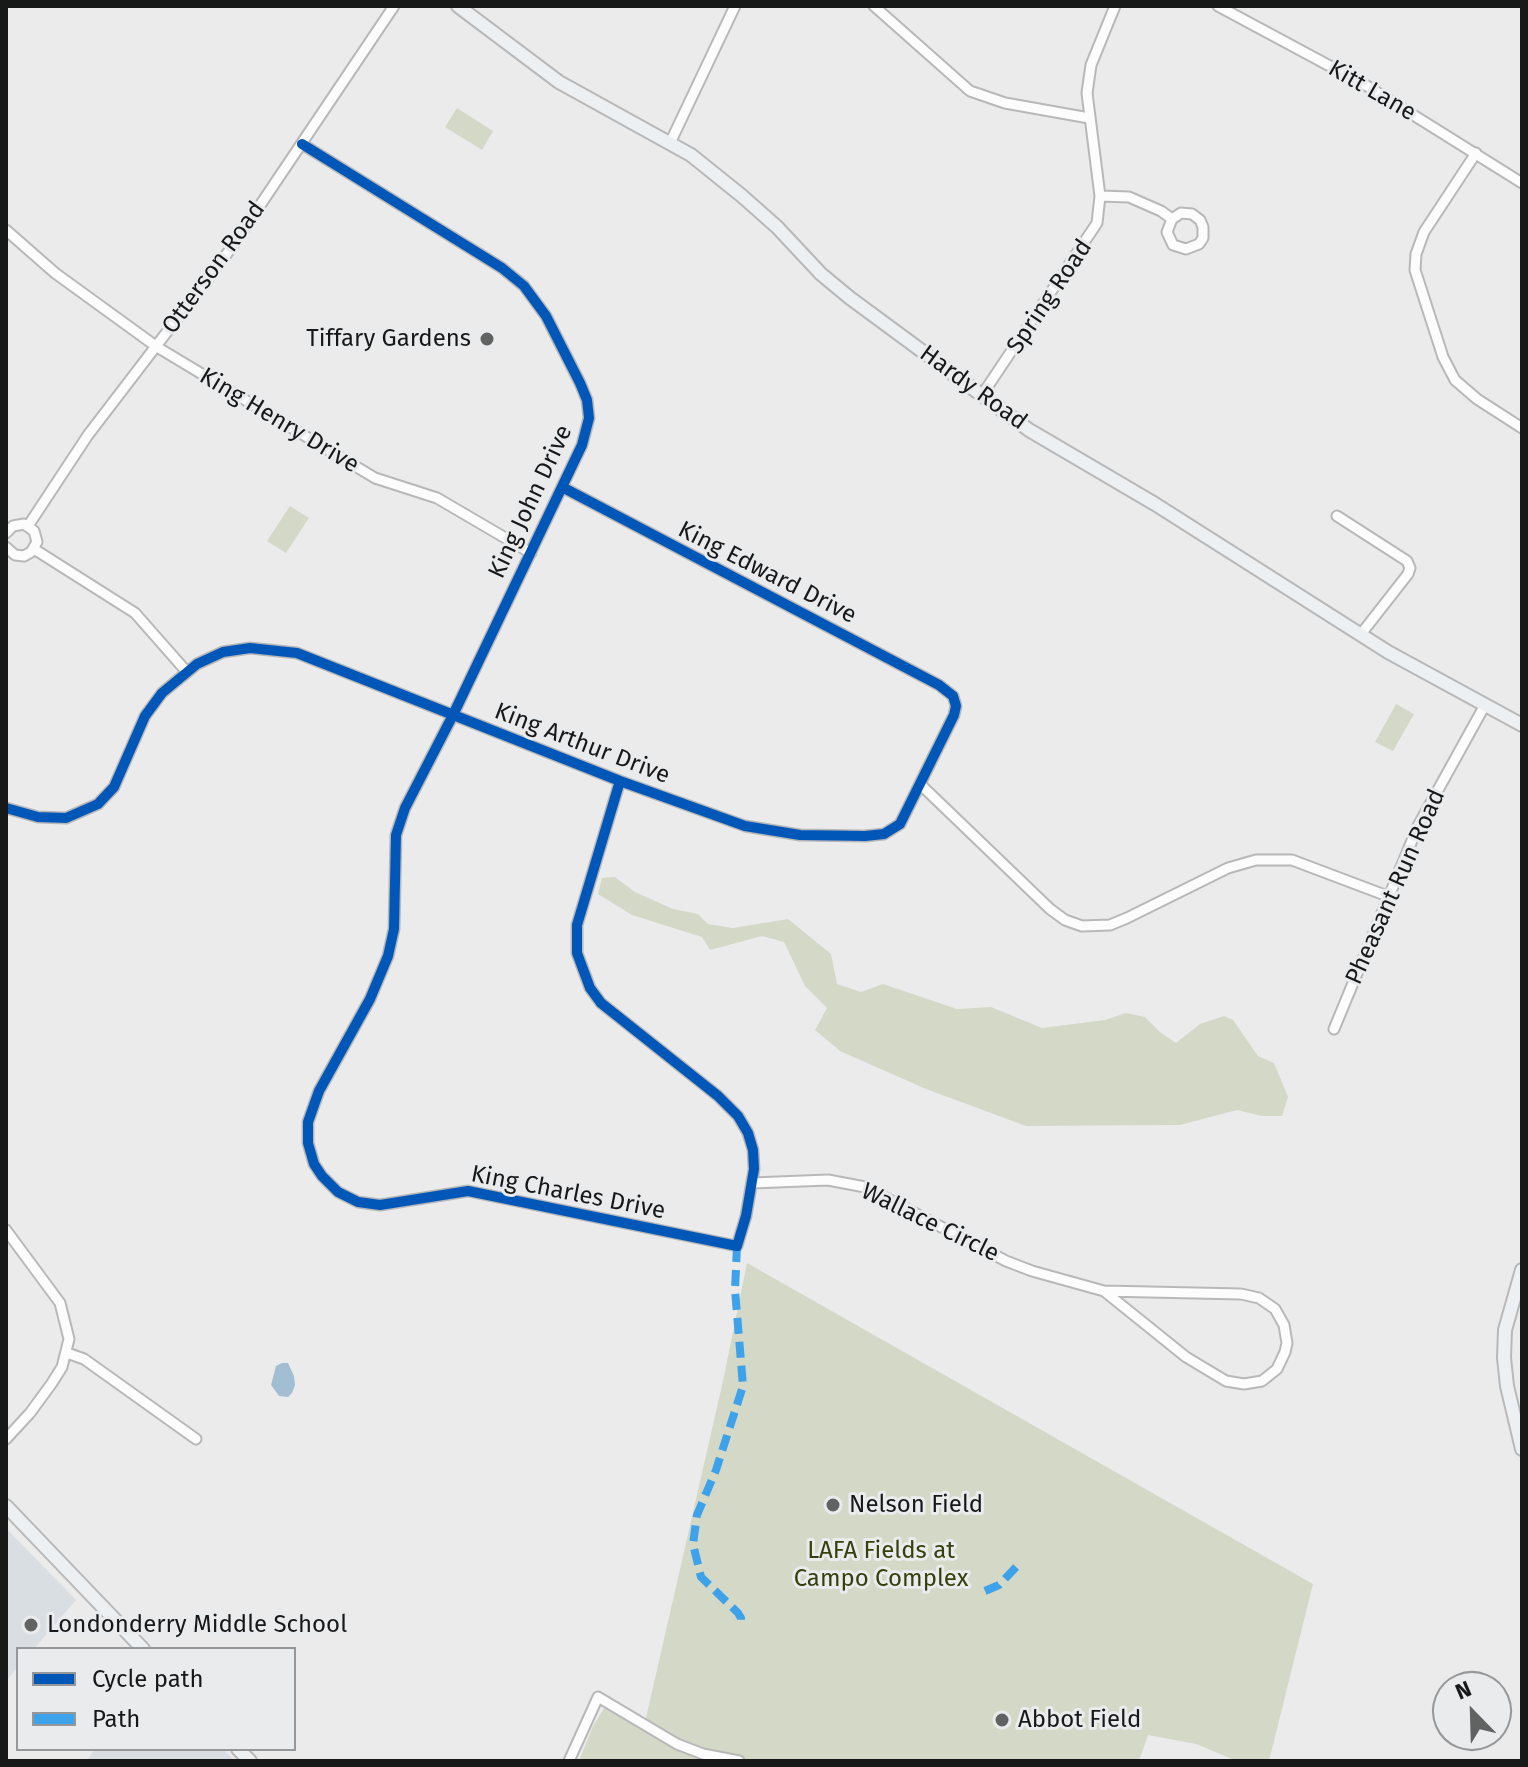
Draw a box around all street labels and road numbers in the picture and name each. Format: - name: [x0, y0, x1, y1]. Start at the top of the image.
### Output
- street label: Kitt Lane: [1323, 54, 1421, 128]
- street label: Otterson Road: [156, 196, 272, 340]
- street label: Spring Road: [1001, 234, 1099, 360]
- street label: Hardy Road: [914, 339, 1032, 437]
- street label: King Henry Drive: [194, 362, 364, 480]
- street label: King John Drive: [483, 421, 579, 583]
- street label: King Edward Drive: [673, 516, 861, 630]
- street label: King Arthur Drive: [490, 697, 674, 791]
- street label: Pheasant Run Road: [1340, 785, 1452, 989]
- street label: King Charles Drive: [468, 1160, 668, 1226]
- street label: Wallace Circle: [856, 1177, 1004, 1269]

